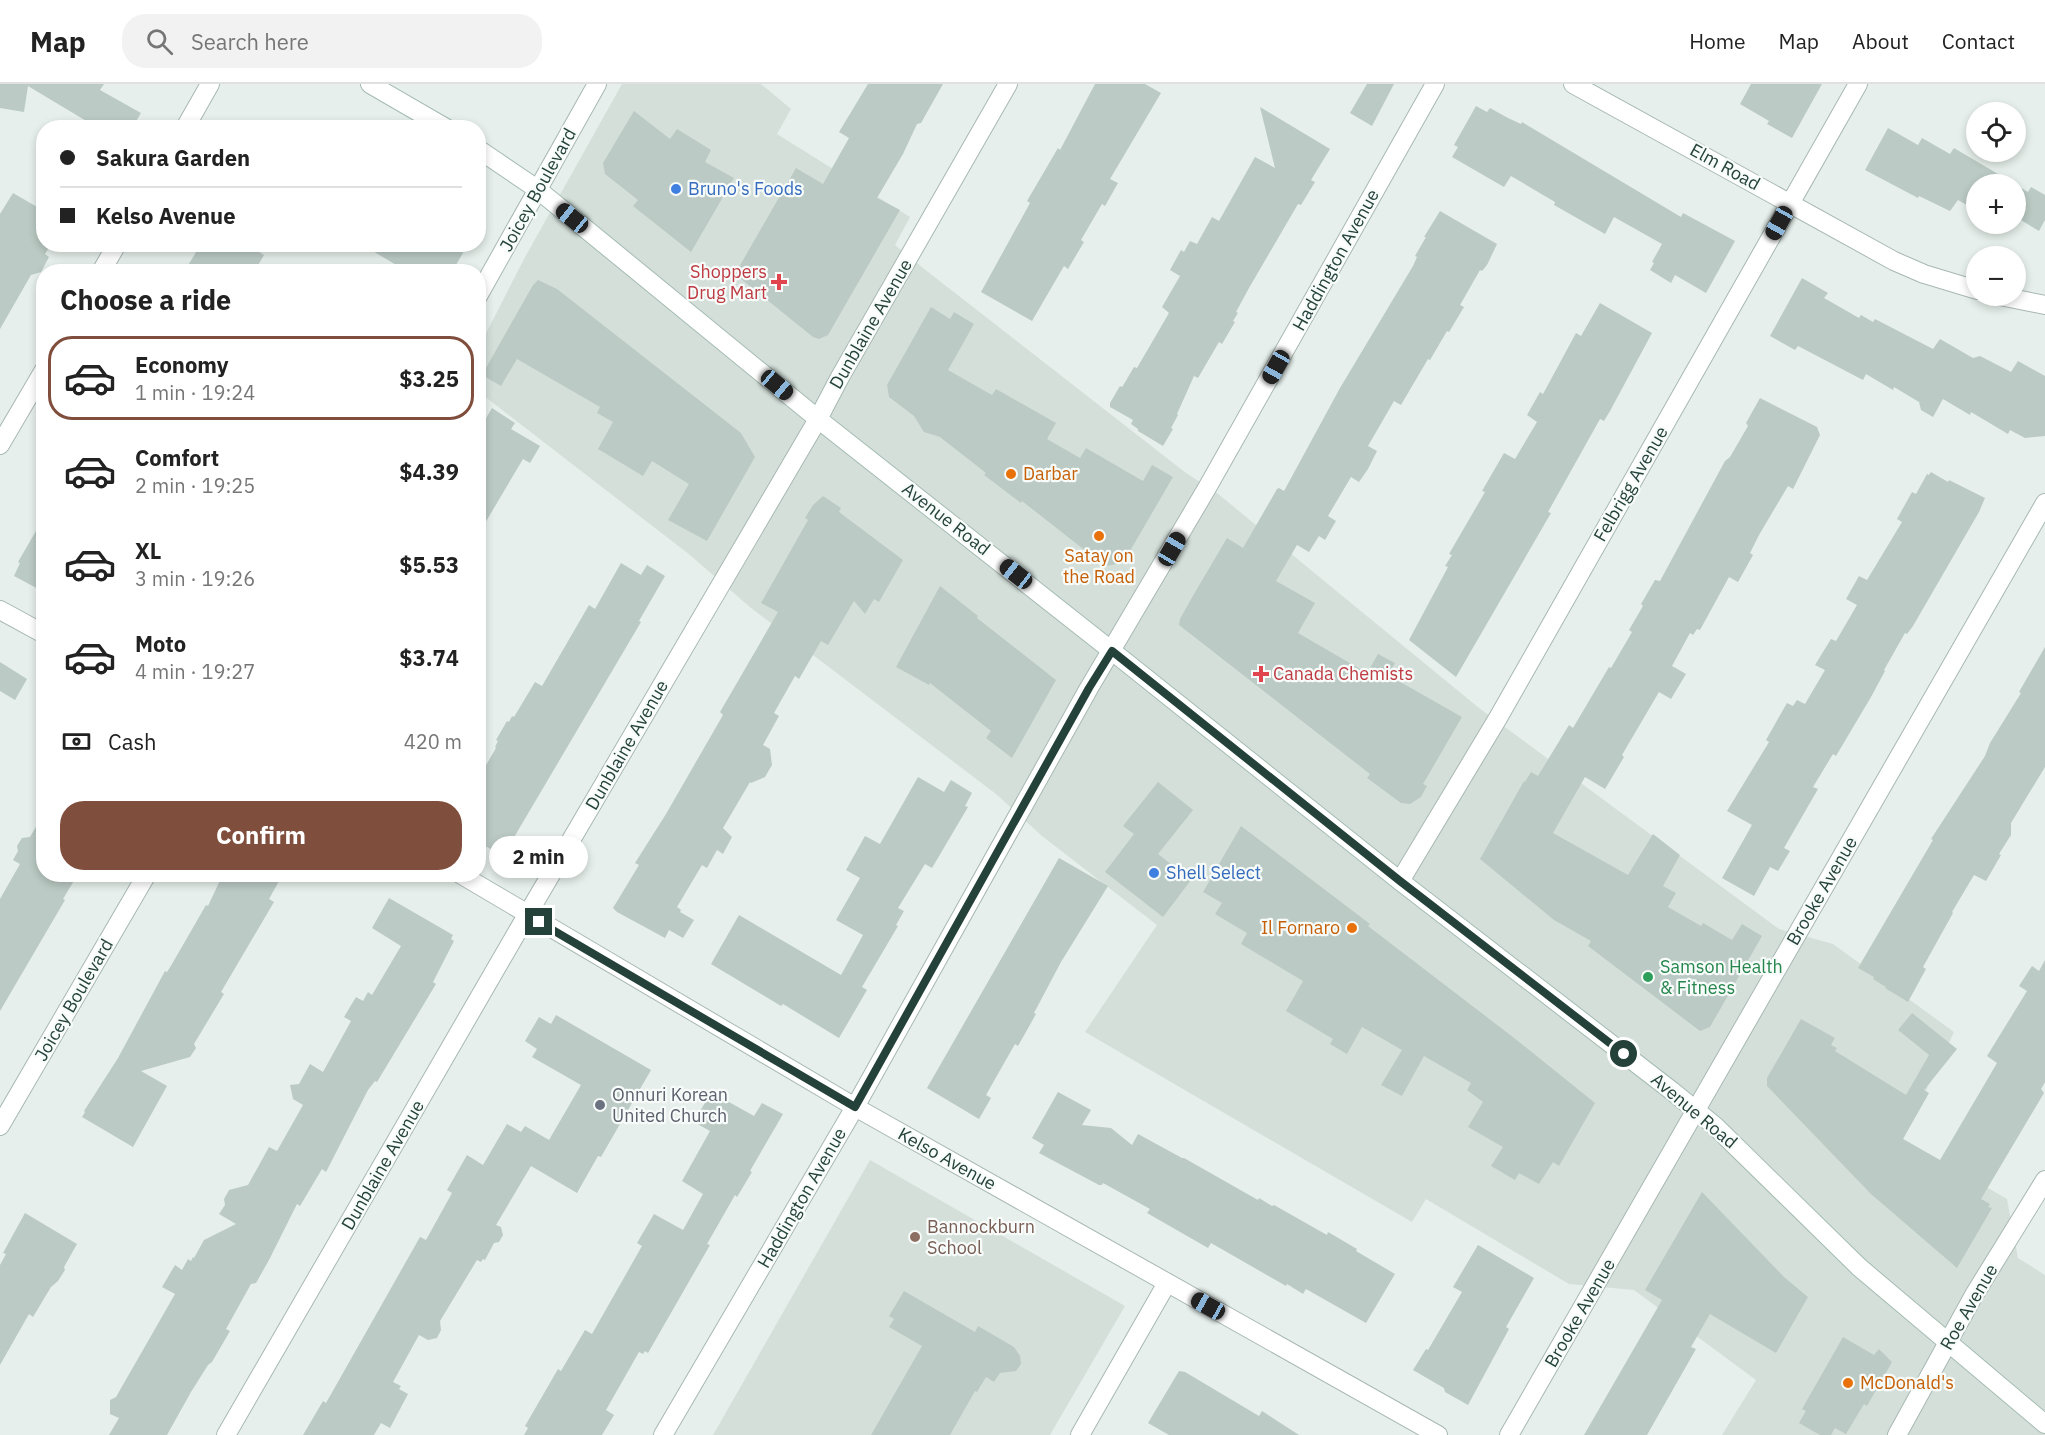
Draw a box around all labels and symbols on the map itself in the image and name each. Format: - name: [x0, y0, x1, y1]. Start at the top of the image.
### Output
- street label: Joicey Boulevard: [494, 124, 581, 256]
- street label: Elm Road: [1686, 138, 1764, 195]
- place label: Bruno's Foods: [688, 177, 803, 200]
- marker: Bruno's Foods: [669, 182, 683, 196]
- street label: Haddington Avenue: [1287, 185, 1384, 335]
- car: [552, 200, 592, 236]
- car: [1762, 203, 1796, 243]
- street label: Dunblaine Avenue: [824, 254, 917, 393]
- place label: Shoppers Drug Mart: [687, 260, 767, 304]
- marker: Shoppers Drug Mart: [772, 275, 786, 289]
- car: [1259, 347, 1293, 387]
- car: [757, 367, 797, 403]
- street label: Felbrigg Avenue: [1588, 422, 1673, 546]
- place label: Darbar: [1023, 462, 1078, 485]
- marker: Darbar: [1004, 467, 1018, 481]
- street label: Avenue Road: [898, 477, 995, 560]
- marker: Satay on the Road: [1092, 529, 1106, 543]
- car: [1155, 529, 1189, 569]
- place label: Satay on the Road: [1063, 544, 1135, 588]
- car: [996, 556, 1036, 592]
- place label: Canada Chemists: [1273, 662, 1413, 685]
- marker: Canada Chemists: [1254, 667, 1268, 681]
- street label: Dunblaine Avenue: [580, 675, 673, 814]
- street label: Brooke Avenue: [1781, 832, 1862, 949]
- callout: 2 min: [490, 835, 588, 877]
- place label: Shell Select: [1166, 861, 1261, 884]
- marker: Shell Select: [1147, 866, 1161, 880]
- route end: [525, 908, 552, 935]
- place label: Il Fornaro: [1261, 916, 1340, 939]
- marker: Il Fornaro: [1345, 921, 1359, 935]
- street label: Joicey Boulevard: [29, 934, 118, 1065]
- place label: Samson Health & Fitness: [1660, 955, 1783, 999]
- marker: Samson Health & Fitness: [1641, 970, 1655, 984]
- route start: [1610, 1040, 1637, 1067]
- street label: Avenue Road: [1646, 1068, 1742, 1153]
- place label: Onnuri Korean United Church: [612, 1083, 728, 1127]
- street label: Dunblaine Avenue: [336, 1095, 429, 1234]
- marker: Onnuri Korean United Church: [593, 1098, 607, 1112]
- street label: Kelso Avenue: [894, 1122, 1001, 1195]
- street label: Haddington Avenue: [752, 1123, 851, 1272]
- place label: Bannockburn School: [927, 1215, 1035, 1259]
- marker: Bannockburn School: [908, 1230, 922, 1244]
- street label: Brooke Avenue: [1539, 1254, 1620, 1371]
- street label: Roe Avenue: [1935, 1260, 2002, 1354]
- car: [1188, 1289, 1228, 1323]
- place label: McDonald's: [1860, 1371, 1954, 1394]
- marker: McDonald's: [1841, 1376, 1855, 1390]

